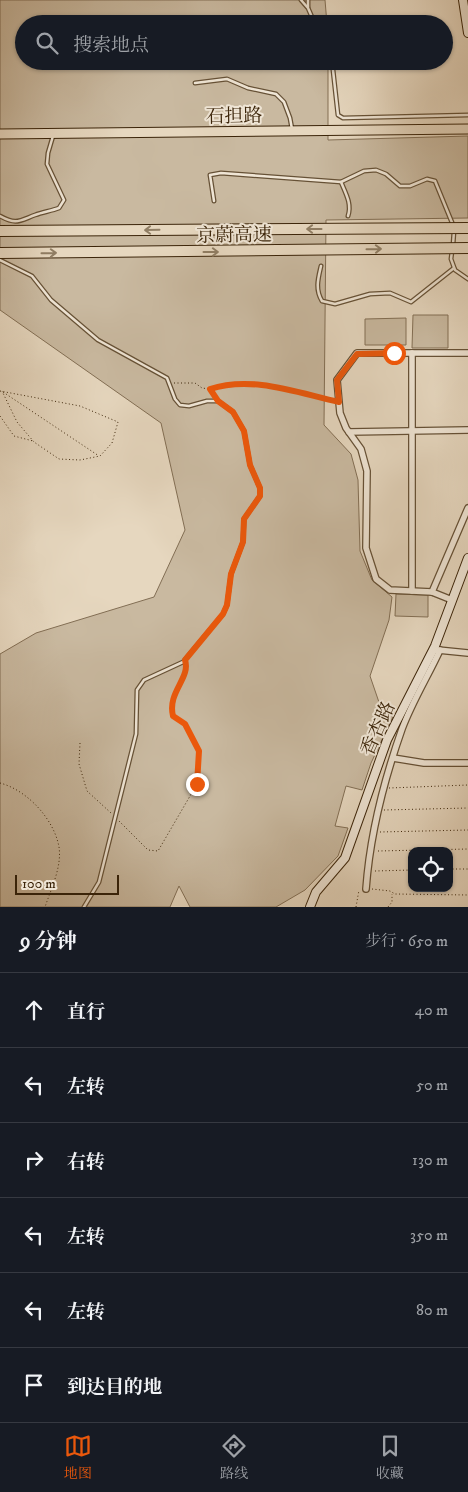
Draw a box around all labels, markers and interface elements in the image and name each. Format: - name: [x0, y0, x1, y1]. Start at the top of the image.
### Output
- search box: [15, 15, 453, 70]
- icon: search: [33, 29, 61, 57]
- text: 搜索地点: [73, 34, 149, 57]
- street label: 石担路: [205, 105, 263, 128]
- street label: 京蔚高速: [196, 223, 272, 248]
- one-way arrow: [307, 224, 323, 234]
- one-way arrow: [144, 225, 160, 234]
- one-way arrow: [365, 244, 381, 254]
- one-way arrow: [202, 247, 219, 257]
- one-way arrow: [40, 248, 56, 258]
- route start: [383, 342, 406, 365]
- street label: 香杏路: [356, 698, 400, 759]
- route end: [186, 773, 209, 796]
- map controls: [408, 847, 453, 892]
- button: locate: [408, 847, 453, 892]
- scale bar: [15, 872, 119, 895]
- text: 100 m: [22, 875, 56, 893]
- text: 9 分钟: [20, 929, 77, 955]
- text: 步行 · 650 m: [365, 931, 448, 951]
- icon: ahead: [20, 996, 48, 1024]
- text: 40 m: [415, 1000, 448, 1020]
- text: 直行: [67, 1001, 105, 1024]
- icon: left: [20, 1071, 48, 1099]
- text: 50 m: [416, 1075, 448, 1095]
- text: 左转: [67, 1076, 105, 1099]
- icon: right: [20, 1146, 48, 1174]
- text: 130 m: [412, 1150, 448, 1170]
- text: 右转: [67, 1151, 105, 1174]
- icon: left: [20, 1221, 48, 1249]
- text: 350 m: [410, 1225, 448, 1245]
- text: 左转: [67, 1226, 105, 1249]
- icon: left: [20, 1296, 48, 1324]
- text: 80 m: [416, 1300, 448, 1320]
- text: 左转: [67, 1301, 105, 1324]
- icon: arrive: [20, 1371, 48, 1399]
- text: 到达目的地: [67, 1376, 162, 1399]
- tab: 地图: [64, 1432, 92, 1483]
- tab: 路线: [220, 1432, 248, 1483]
- tab: 收藏: [376, 1432, 404, 1483]

